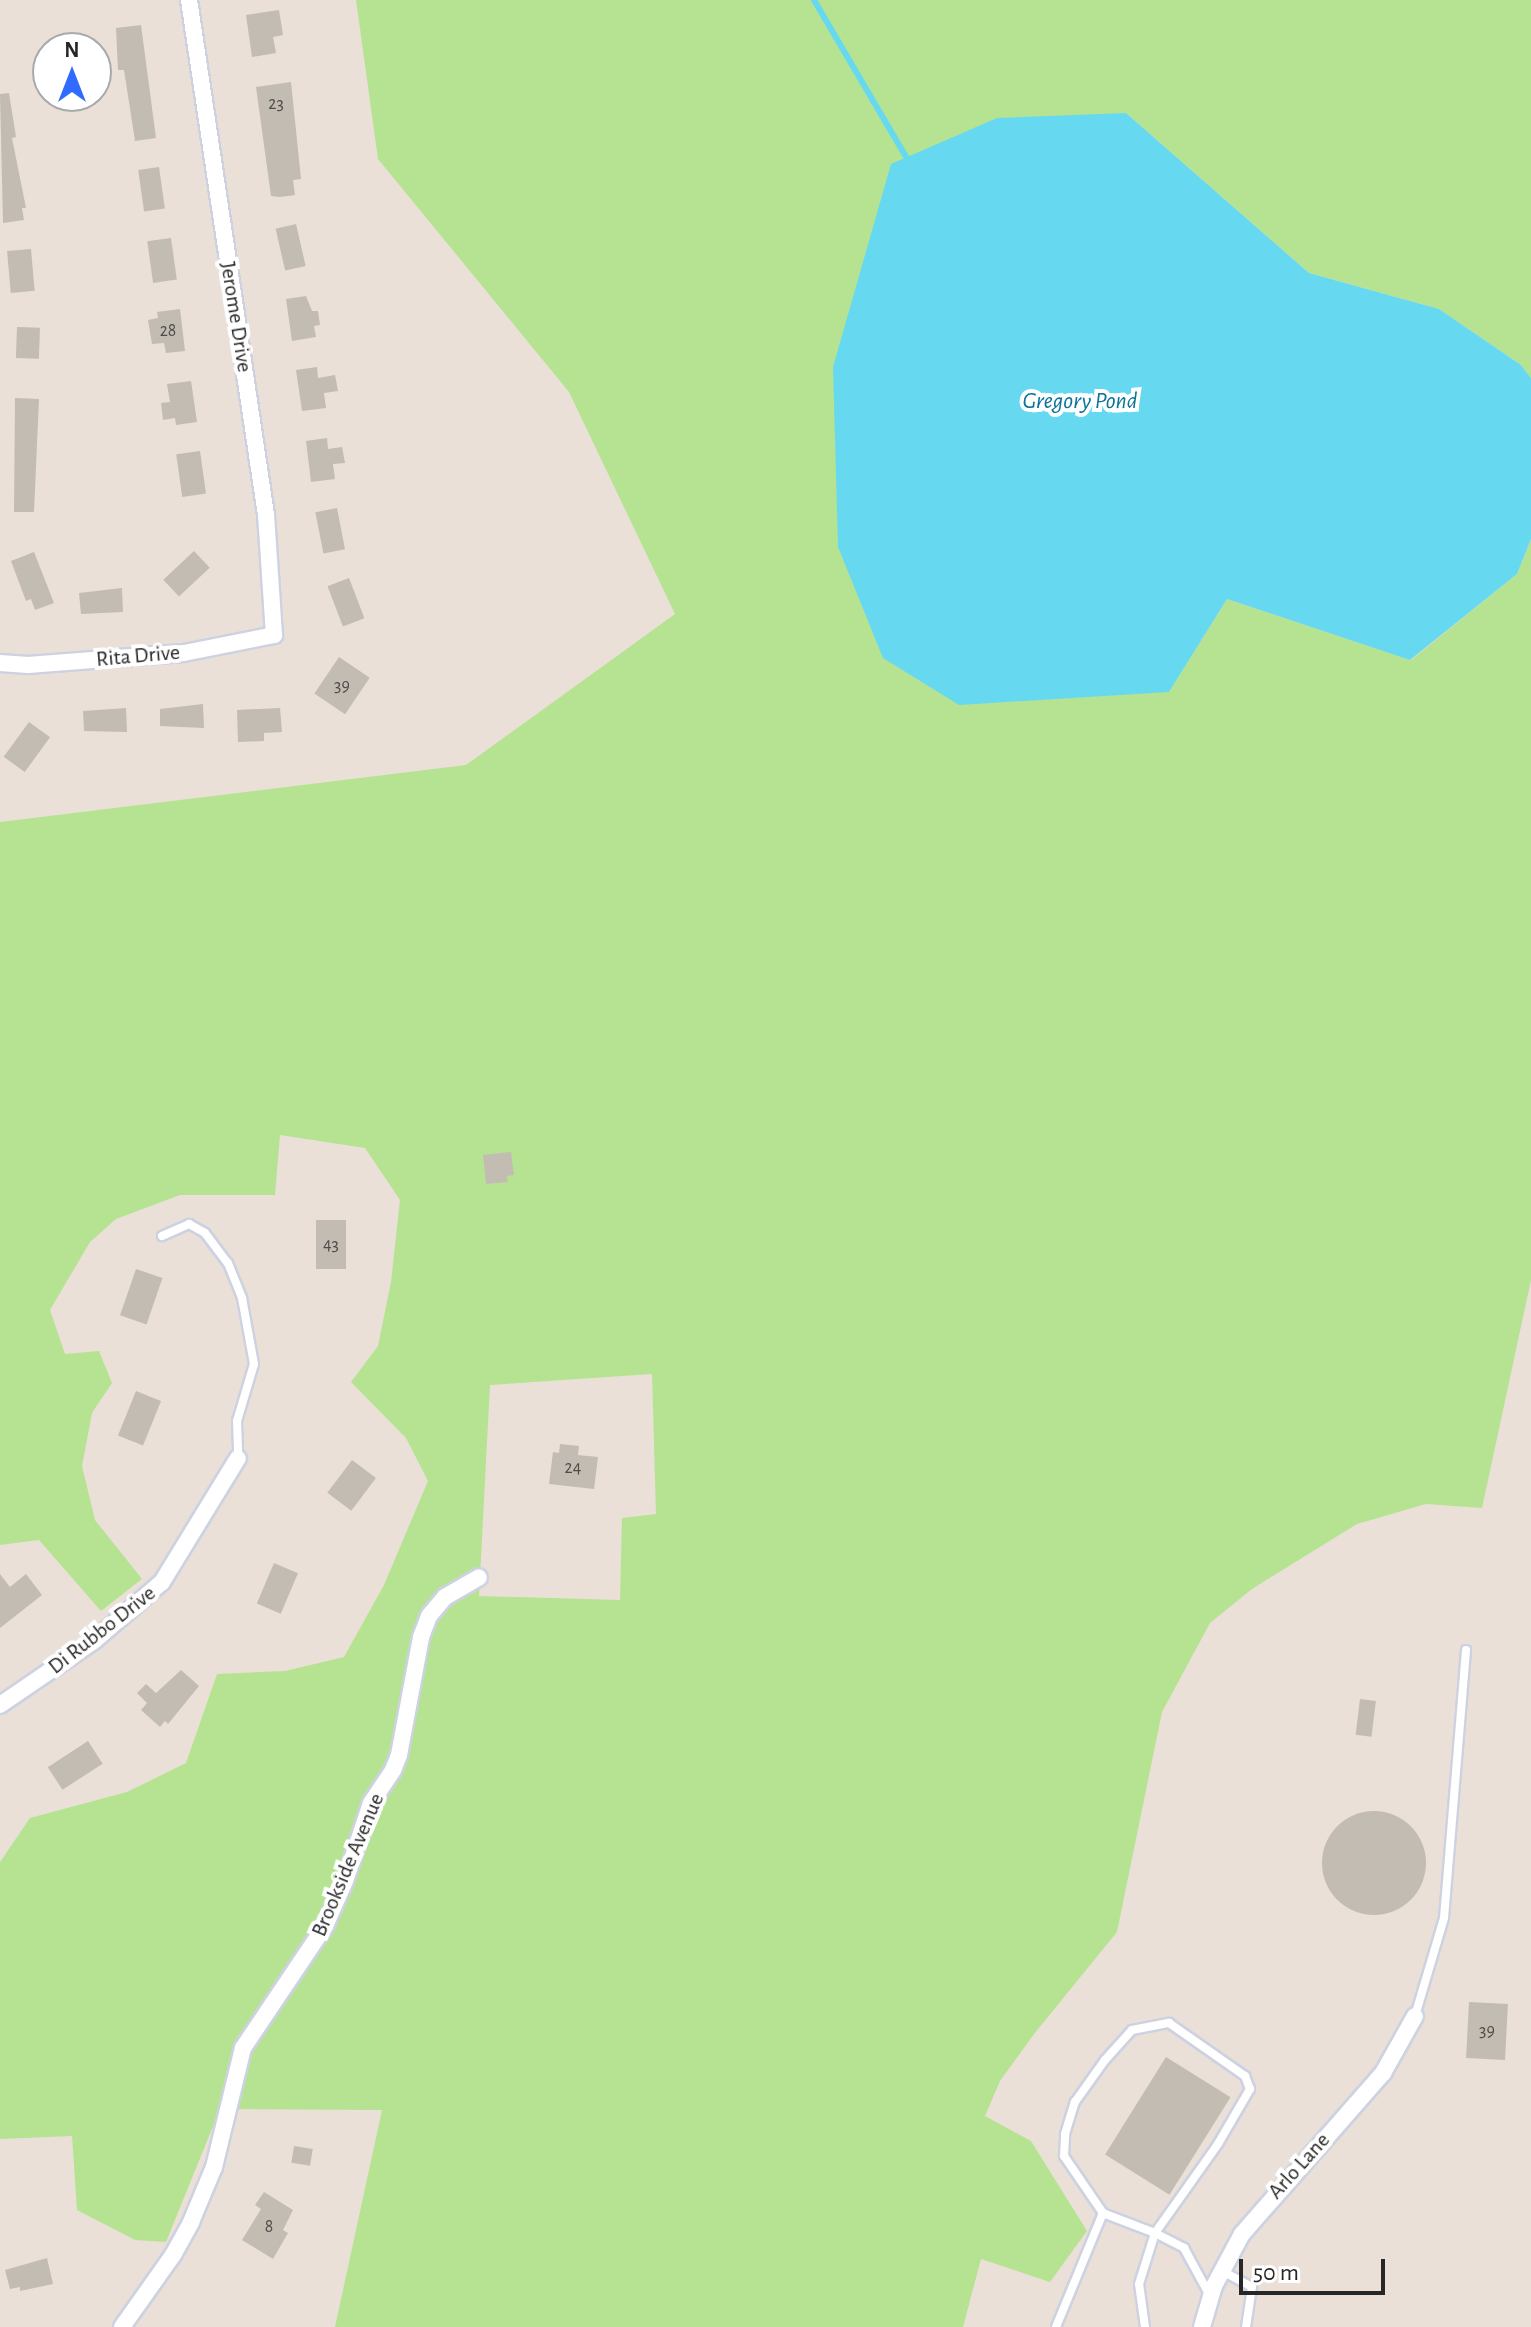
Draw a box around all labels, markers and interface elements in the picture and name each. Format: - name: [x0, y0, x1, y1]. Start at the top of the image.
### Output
- north arrow: [32, 32, 112, 112]
- text: N: [64, 39, 80, 61]
- house number: 23: [268, 93, 284, 115]
- street label: Jerome Drive: [214, 260, 258, 374]
- house number: 28: [160, 320, 176, 342]
- water label: Gregory Pond: [1023, 388, 1137, 416]
- street label: Rita Drive: [95, 639, 181, 673]
- house number: 39: [334, 675, 350, 697]
- house number: 43: [323, 1234, 339, 1256]
- house number: 24: [565, 1457, 581, 1479]
- street label: Di Rubbo Drive: [43, 1580, 161, 1680]
- street label: Brookside Avenue: [306, 1789, 390, 1941]
- house number: 39: [1479, 2020, 1495, 2042]
- street label: Arlo Lane: [1262, 2127, 1336, 2205]
- house number: 8: [265, 2216, 273, 2238]
- scale bar: [1243, 2243, 1389, 2293]
- text: 50 m: [1253, 2261, 1299, 2285]

